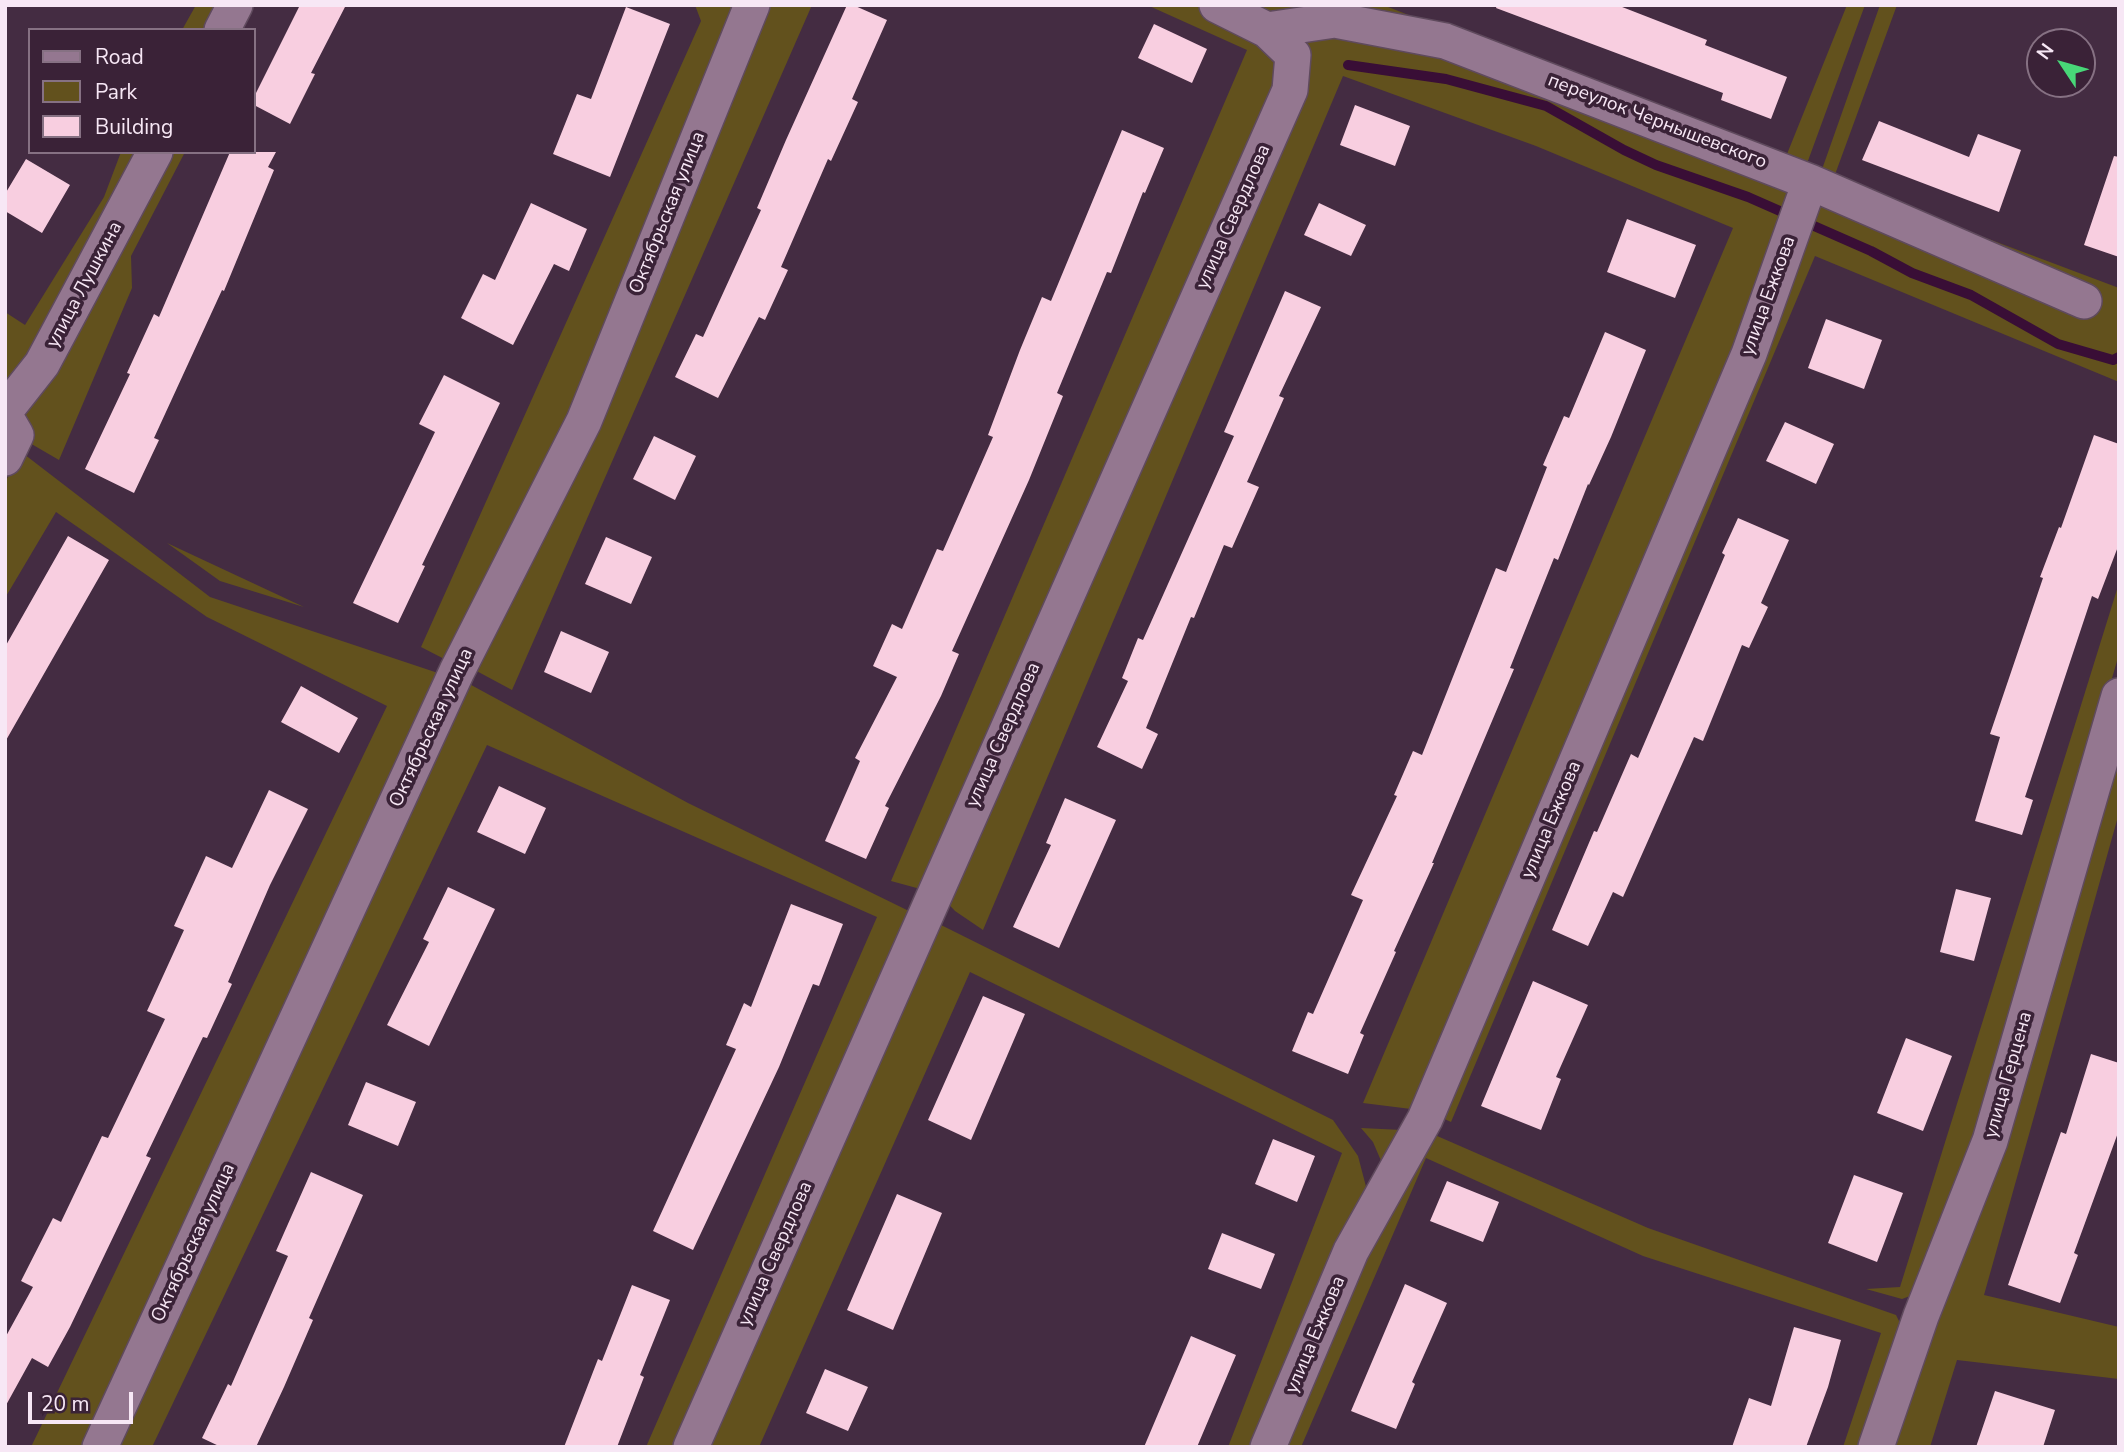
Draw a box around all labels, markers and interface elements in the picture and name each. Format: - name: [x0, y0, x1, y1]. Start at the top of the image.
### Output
- legend: [28, 28, 256, 154]
- north arrow: [2026, 28, 2096, 98]
- text: N: [2031, 38, 2060, 65]
- text: Road: [95, 43, 144, 71]
- street label: переулок Чернышевского: [1544, 70, 1770, 174]
- text: Park: [95, 78, 137, 106]
- text: Building: [95, 113, 173, 141]
- street label: Октябрьская улица: [625, 129, 711, 297]
- street label: улица Свердлова: [1192, 141, 1276, 293]
- street label: улица Лушкина: [42, 218, 128, 352]
- street label: улица Ежкова: [1737, 233, 1801, 359]
- street label: Октябрьская улица: [385, 645, 479, 811]
- street label: улица Свердлова: [962, 659, 1046, 811]
- street label: улица Ежкова: [1517, 758, 1587, 882]
- street label: улица Герцена: [1980, 1009, 2038, 1141]
- street label: Октябрьская улица: [147, 1160, 241, 1326]
- street label: улица Свердлова: [734, 1178, 818, 1330]
- street label: улица Ежкова: [1281, 1273, 1351, 1397]
- scale bar: [32, 1378, 136, 1422]
- text: 20 m: [41, 1390, 90, 1418]

